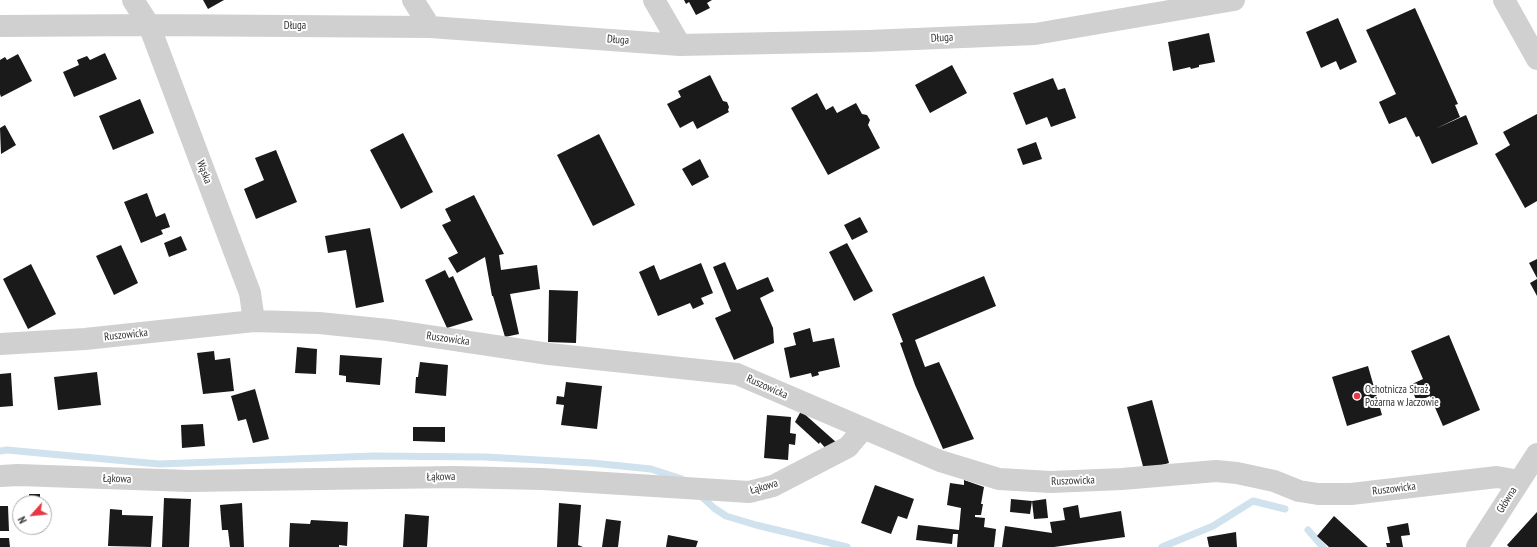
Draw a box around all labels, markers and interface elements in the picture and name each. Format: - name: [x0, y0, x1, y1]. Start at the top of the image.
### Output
- street label: Długa: [284, 19, 306, 33]
- street label: Długa: [931, 31, 953, 45]
- street label: Długa: [606, 33, 630, 47]
- street label: Wąska: [194, 159, 214, 185]
- street label: Ruszowicka: [104, 326, 148, 344]
- street label: Ruszowicka: [425, 329, 471, 349]
- street label: Ruszowicka: [744, 372, 790, 402]
- place label: Ochotnicza Straż Pożarna w Jaczowie: [1365, 383, 1439, 409]
- marker: Ochotnicza Straż Pożarna w Jaczowie: [1352, 391, 1362, 401]
- street label: Łąkowa: [427, 470, 455, 484]
- street label: Łąkowa: [103, 472, 131, 486]
- street label: Ruszowicka: [1051, 474, 1095, 488]
- street label: Łąkowa: [748, 477, 780, 497]
- street label: Ruszowicka: [1372, 480, 1416, 498]
- street label: Główna: [1494, 484, 1520, 516]
- north arrow: [12, 495, 52, 535]
- text: N: [15, 514, 30, 526]

